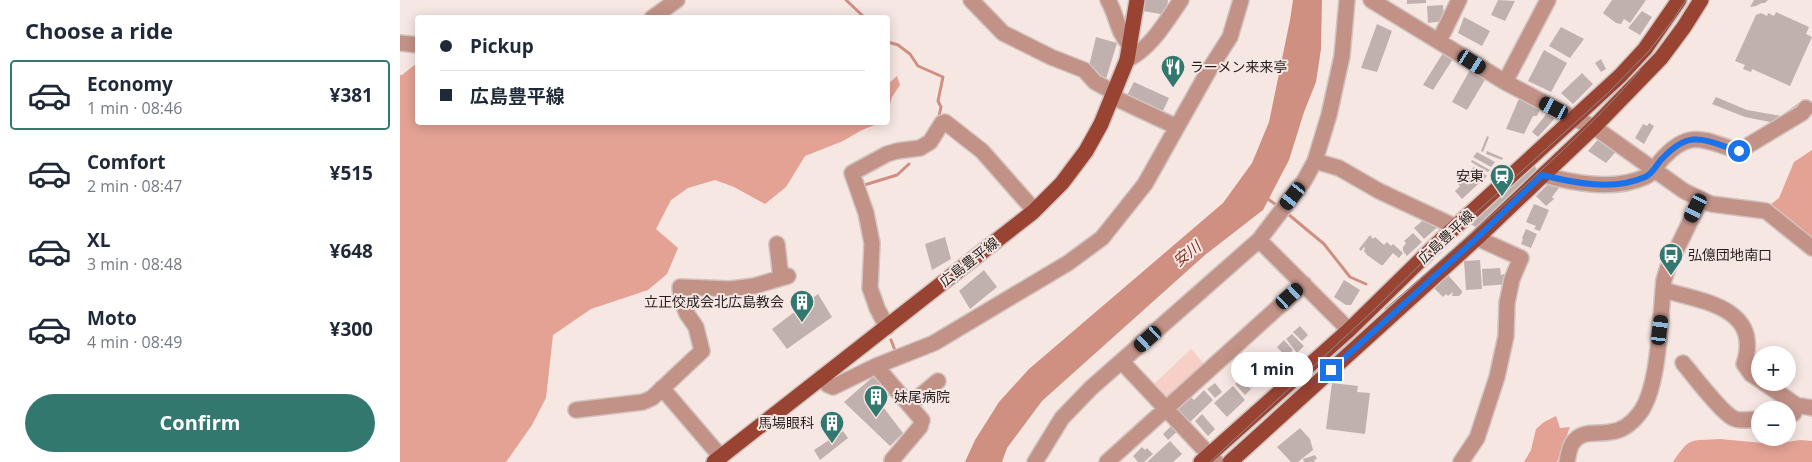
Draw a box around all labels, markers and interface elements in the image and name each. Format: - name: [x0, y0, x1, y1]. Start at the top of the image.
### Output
- text: Choose a ride: [25, 15, 173, 45]
- text: Pickup: [470, 33, 534, 59]
- car: [1455, 48, 1488, 76]
- restaurant icon: ラーメン来来亭: [1160, 54, 1186, 88]
- place label: ラーメン来来亭: [1190, 57, 1287, 76]
- text: Economy: [87, 71, 173, 97]
- icon: car: [27, 73, 72, 118]
- text: ¥381: [330, 82, 373, 108]
- text: 広島豊平線: [470, 83, 565, 109]
- car: [1537, 95, 1570, 121]
- text: 1 min · 08:46: [87, 97, 182, 119]
- route start: [1728, 140, 1750, 162]
- text: Comfort: [87, 149, 166, 175]
- icon: car: [27, 151, 72, 196]
- text: ¥515: [330, 160, 373, 186]
- station icon: 安東: [1489, 163, 1515, 197]
- place label: 安東: [1456, 166, 1484, 185]
- text: 2 min · 08:47: [87, 175, 182, 197]
- car: [1277, 180, 1308, 212]
- car: [1682, 191, 1709, 225]
- street label: 広島豊平線: [1414, 206, 1478, 267]
- text: XL: [87, 227, 110, 253]
- icon: car: [27, 229, 72, 274]
- street label: 広島豊平線: [935, 233, 1002, 291]
- water label: 安川: [1168, 235, 1206, 270]
- text: ¥648: [330, 238, 373, 264]
- bus stop icon: 弘億団地南口: [1658, 242, 1684, 276]
- place label: 弘億団地南口: [1688, 245, 1772, 264]
- text: 3 min · 08:48: [87, 253, 182, 275]
- car: [1273, 280, 1306, 312]
- building icon: 立正佼成会北広島教会: [789, 289, 815, 323]
- place label: 立正佼成会北広島教会: [644, 292, 784, 311]
- text: Moto: [87, 305, 137, 331]
- icon: car: [27, 307, 72, 352]
- car: [1650, 314, 1669, 346]
- text: ¥300: [330, 316, 373, 342]
- car: [1131, 323, 1164, 355]
- text: 4 min · 08:49: [87, 331, 182, 353]
- map controls: [1751, 346, 1796, 446]
- button: +: [1751, 346, 1796, 391]
- callout: 1 min: [1231, 352, 1314, 388]
- text: 1 min: [1250, 358, 1294, 380]
- route end: [1320, 359, 1342, 381]
- building icon: 妹尾病院: [863, 384, 889, 418]
- place label: 妹尾病院: [894, 387, 950, 406]
- button: Confirm: [25, 394, 375, 452]
- button: −: [1751, 401, 1796, 446]
- building icon: 馬場眼科: [819, 410, 845, 444]
- place label: 馬場眼科: [758, 413, 814, 432]

